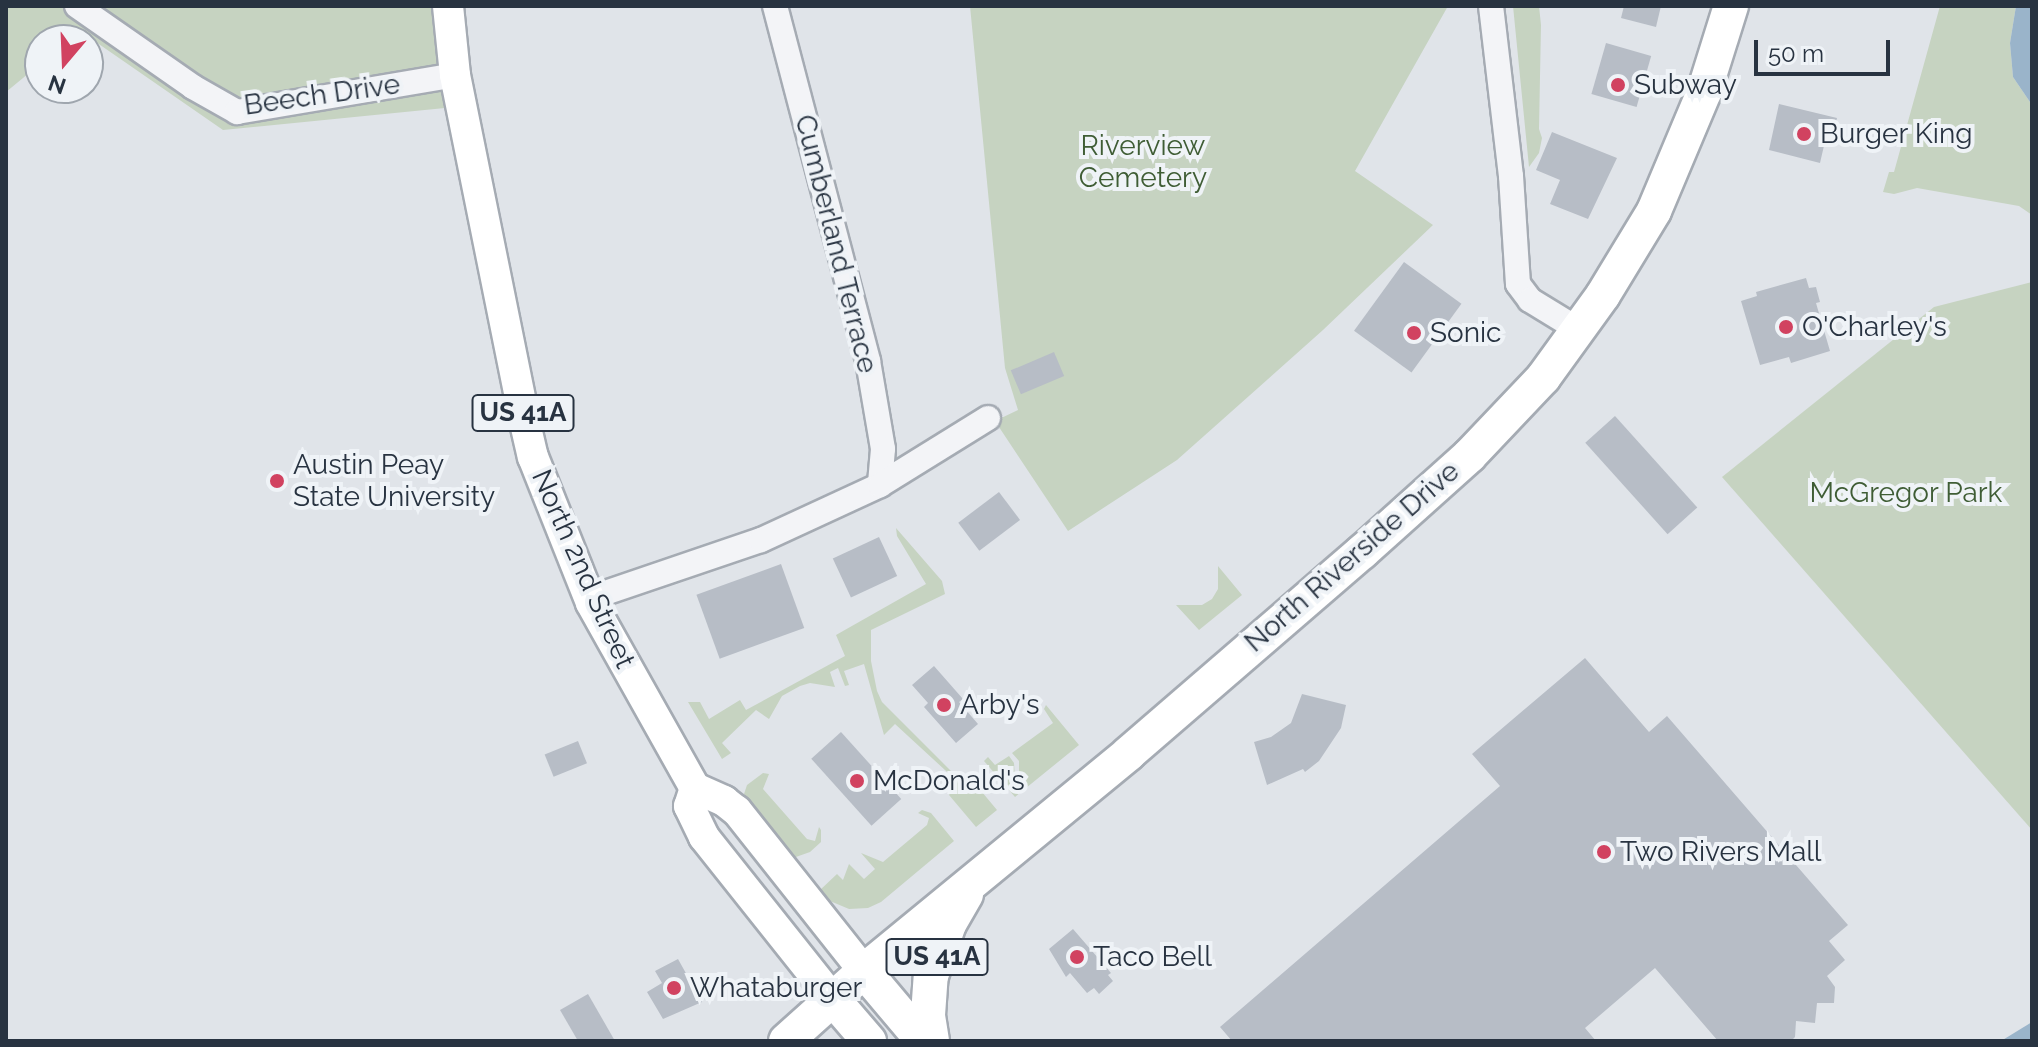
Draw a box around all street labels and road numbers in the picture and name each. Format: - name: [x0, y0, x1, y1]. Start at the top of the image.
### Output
- street label: Beech Drive: [242, 67, 402, 123]
- street label: Cumberland Terrace: [788, 111, 884, 377]
- road number: US 41A: [471, 391, 575, 435]
- street label: North Riverside Drive: [1238, 455, 1466, 659]
- street label: North 2nd Street: [524, 465, 642, 673]
- road number: US 41A: [885, 935, 989, 979]

